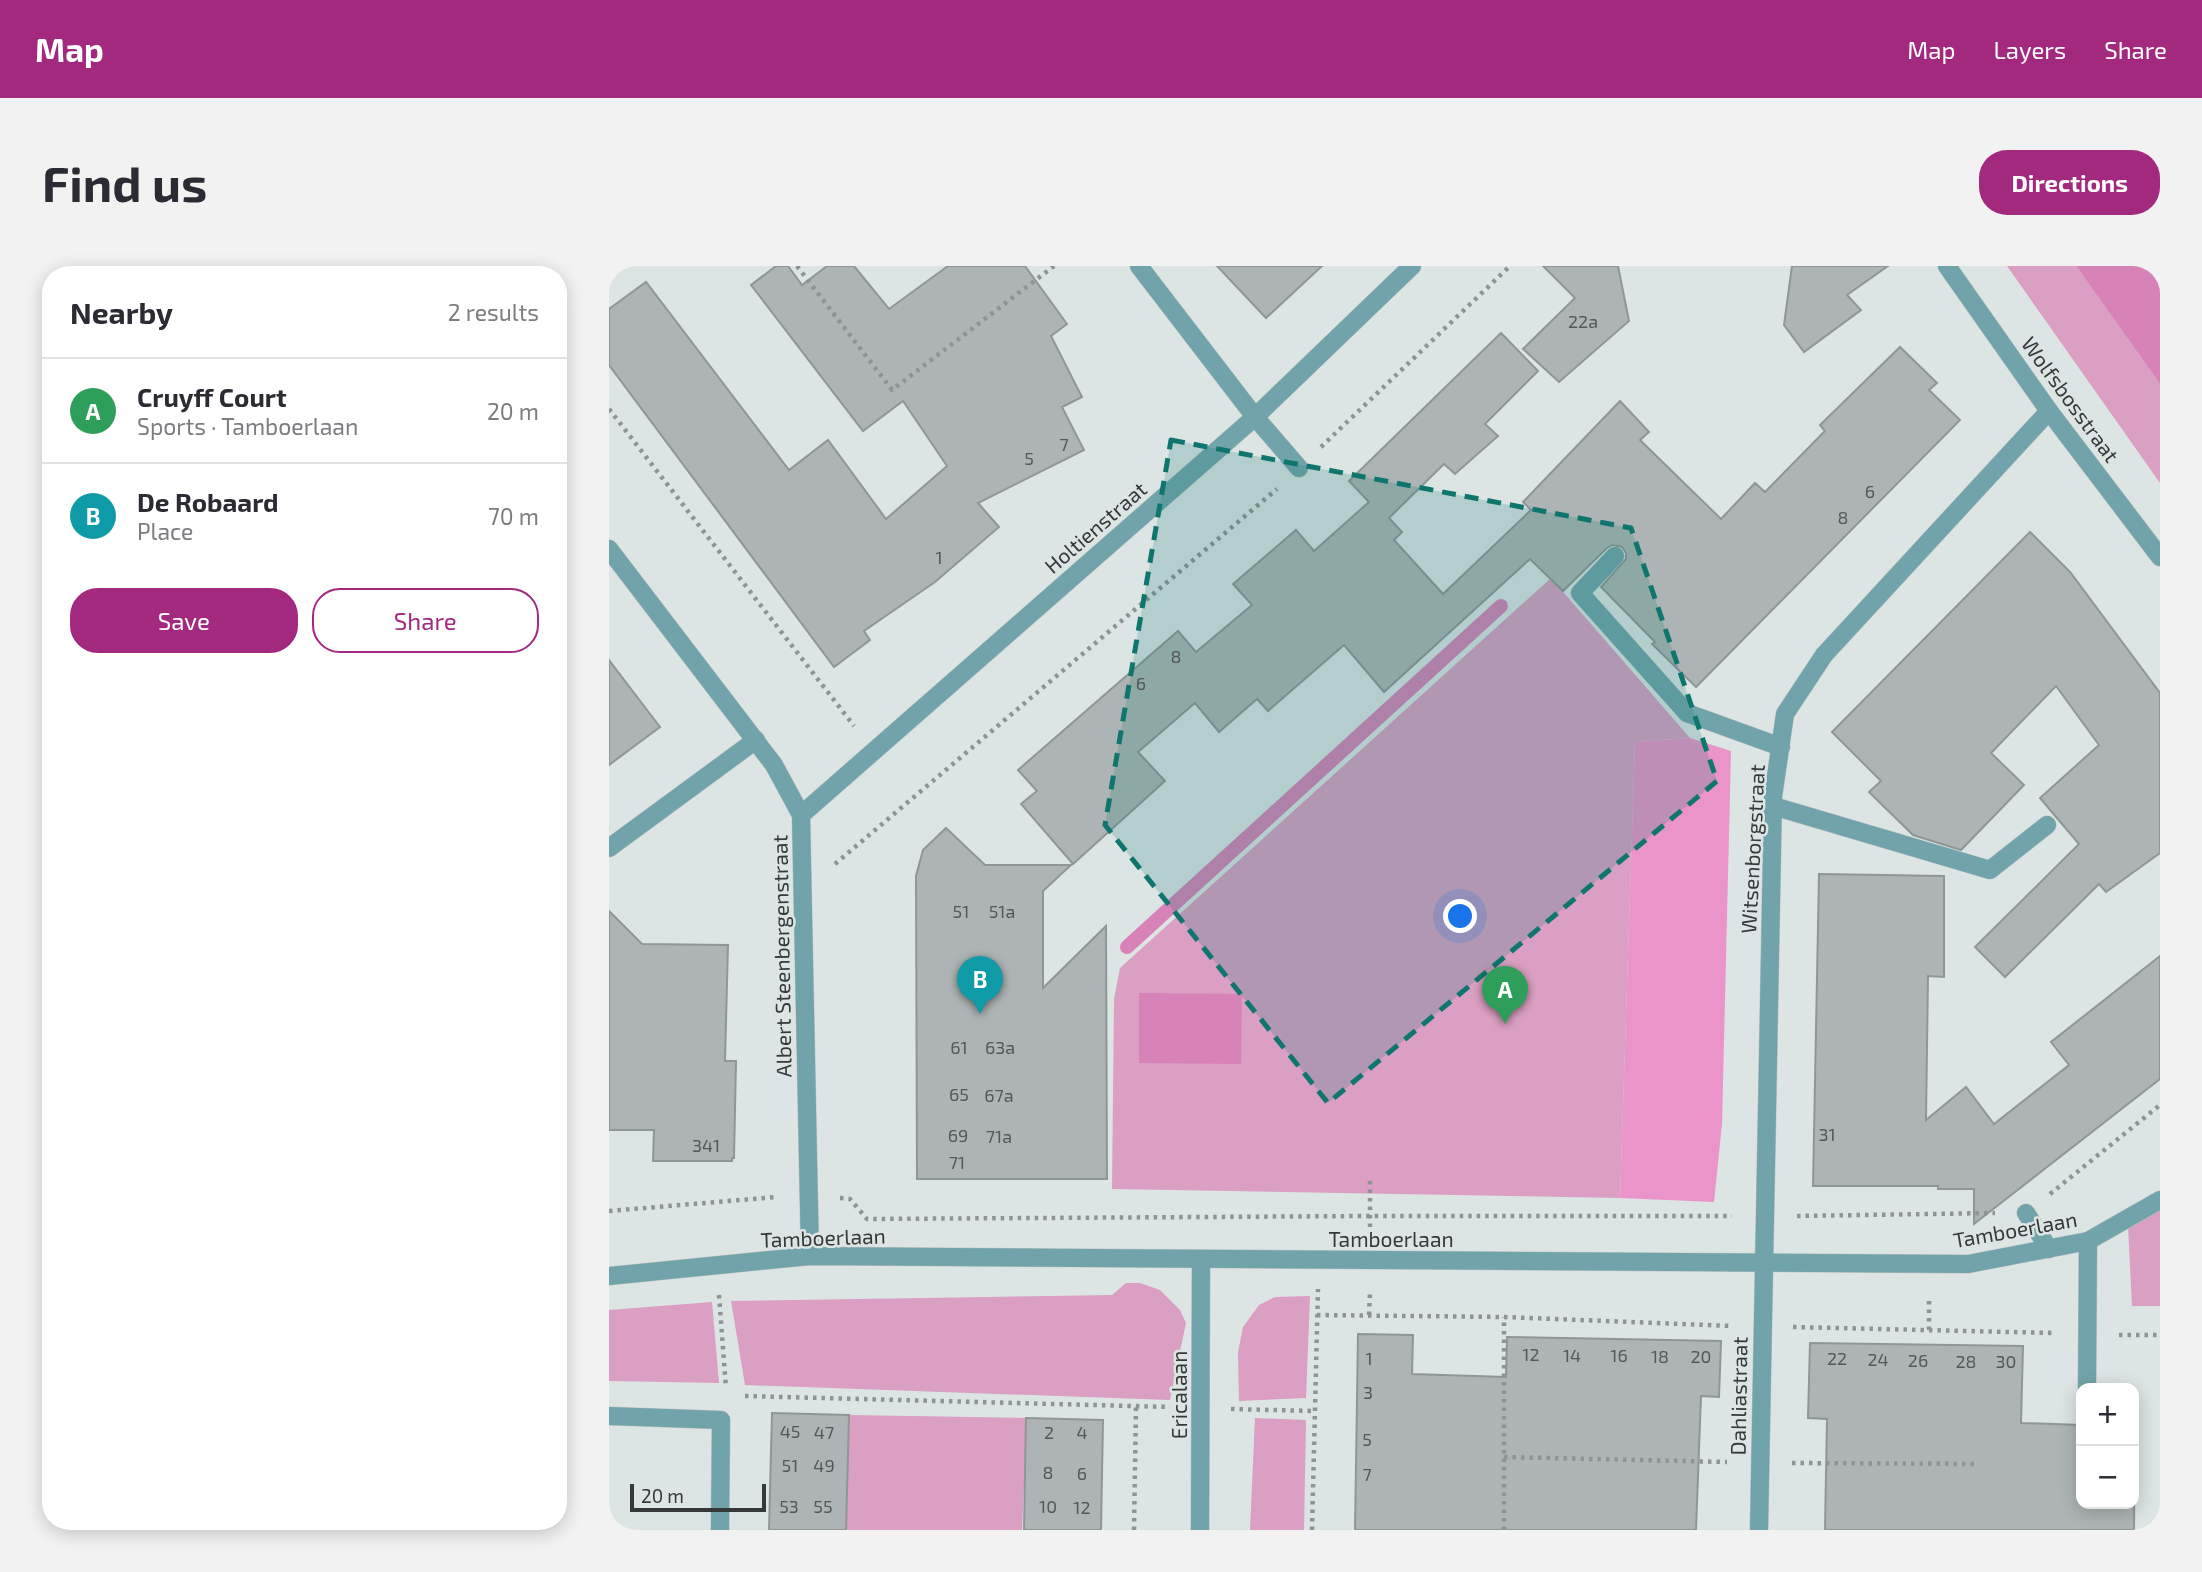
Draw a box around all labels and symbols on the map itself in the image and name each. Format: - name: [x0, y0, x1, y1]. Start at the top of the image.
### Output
- house number: 22a: [1568, 310, 1598, 332]
- street label: Wolfsbosstraat: [2017, 331, 2125, 467]
- house number: 7: [1059, 433, 1069, 455]
- house number: 5: [1024, 447, 1034, 469]
- street label: Holtienstraat: [1039, 476, 1151, 578]
- house number: 6: [1865, 480, 1875, 502]
- house number: 8: [1838, 506, 1848, 528]
- house number: 1: [935, 546, 943, 568]
- house number: 8: [1171, 645, 1181, 667]
- house number: 6: [1136, 672, 1146, 694]
- street label: Witsenborgstraat: [1735, 764, 1769, 934]
- street label: Albert Steenbergenstraat: [766, 834, 796, 1078]
- your location: [1443, 899, 1477, 933]
- house number: 51: [953, 900, 969, 922]
- house number: 51a: [989, 900, 1015, 922]
- pin: B: [957, 956, 1003, 1014]
- pin: A: [1482, 966, 1528, 1024]
- house number: 61: [950, 1036, 968, 1058]
- house number: 63a: [985, 1036, 1015, 1058]
- house number: 65: [949, 1083, 969, 1105]
- house number: 67a: [984, 1084, 1014, 1106]
- house number: 31: [1818, 1123, 1836, 1145]
- house number: 69: [948, 1124, 968, 1146]
- house number: 71a: [986, 1125, 1012, 1147]
- house number: 341: [692, 1134, 720, 1156]
- house number: 71: [949, 1151, 965, 1173]
- street label: Tamboerlaan: [1951, 1206, 2079, 1252]
- street label: Tamboerlaan: [760, 1222, 886, 1252]
- street label: Tamboerlaan: [1328, 1226, 1454, 1251]
- street label: Dahliastraat: [1724, 1336, 1752, 1456]
- house number: 12: [1522, 1343, 1540, 1365]
- house number: 14: [1563, 1344, 1581, 1366]
- house number: 16: [1610, 1344, 1628, 1366]
- house number: 18: [1651, 1345, 1669, 1367]
- house number: 20: [1691, 1345, 1711, 1367]
- house number: 1: [1365, 1347, 1373, 1369]
- house number: 22: [1827, 1347, 1847, 1369]
- house number: 24: [1867, 1348, 1889, 1370]
- house number: 26: [1908, 1349, 1928, 1371]
- house number: 28: [1955, 1350, 1977, 1372]
- house number: 30: [1996, 1350, 2016, 1372]
- street label: Ericalaan: [1166, 1351, 1191, 1439]
- house number: 3: [1363, 1381, 1373, 1403]
- house number: 45: [780, 1420, 800, 1442]
- house number: 47: [814, 1421, 834, 1443]
- house number: 2: [1044, 1421, 1054, 1443]
- house number: 4: [1076, 1421, 1088, 1443]
- house number: 5: [1362, 1428, 1372, 1450]
- house number: 51: [782, 1454, 798, 1476]
- house number: 49: [813, 1454, 835, 1476]
- house number: 8: [1043, 1461, 1053, 1483]
- house number: 6: [1077, 1462, 1087, 1484]
- house number: 7: [1362, 1463, 1372, 1485]
- scale bar: [630, 1481, 767, 1513]
- house number: 53: [779, 1495, 799, 1517]
- house number: 55: [813, 1495, 833, 1517]
- house number: 10: [1039, 1495, 1057, 1517]
- house number: 12: [1073, 1496, 1091, 1518]

